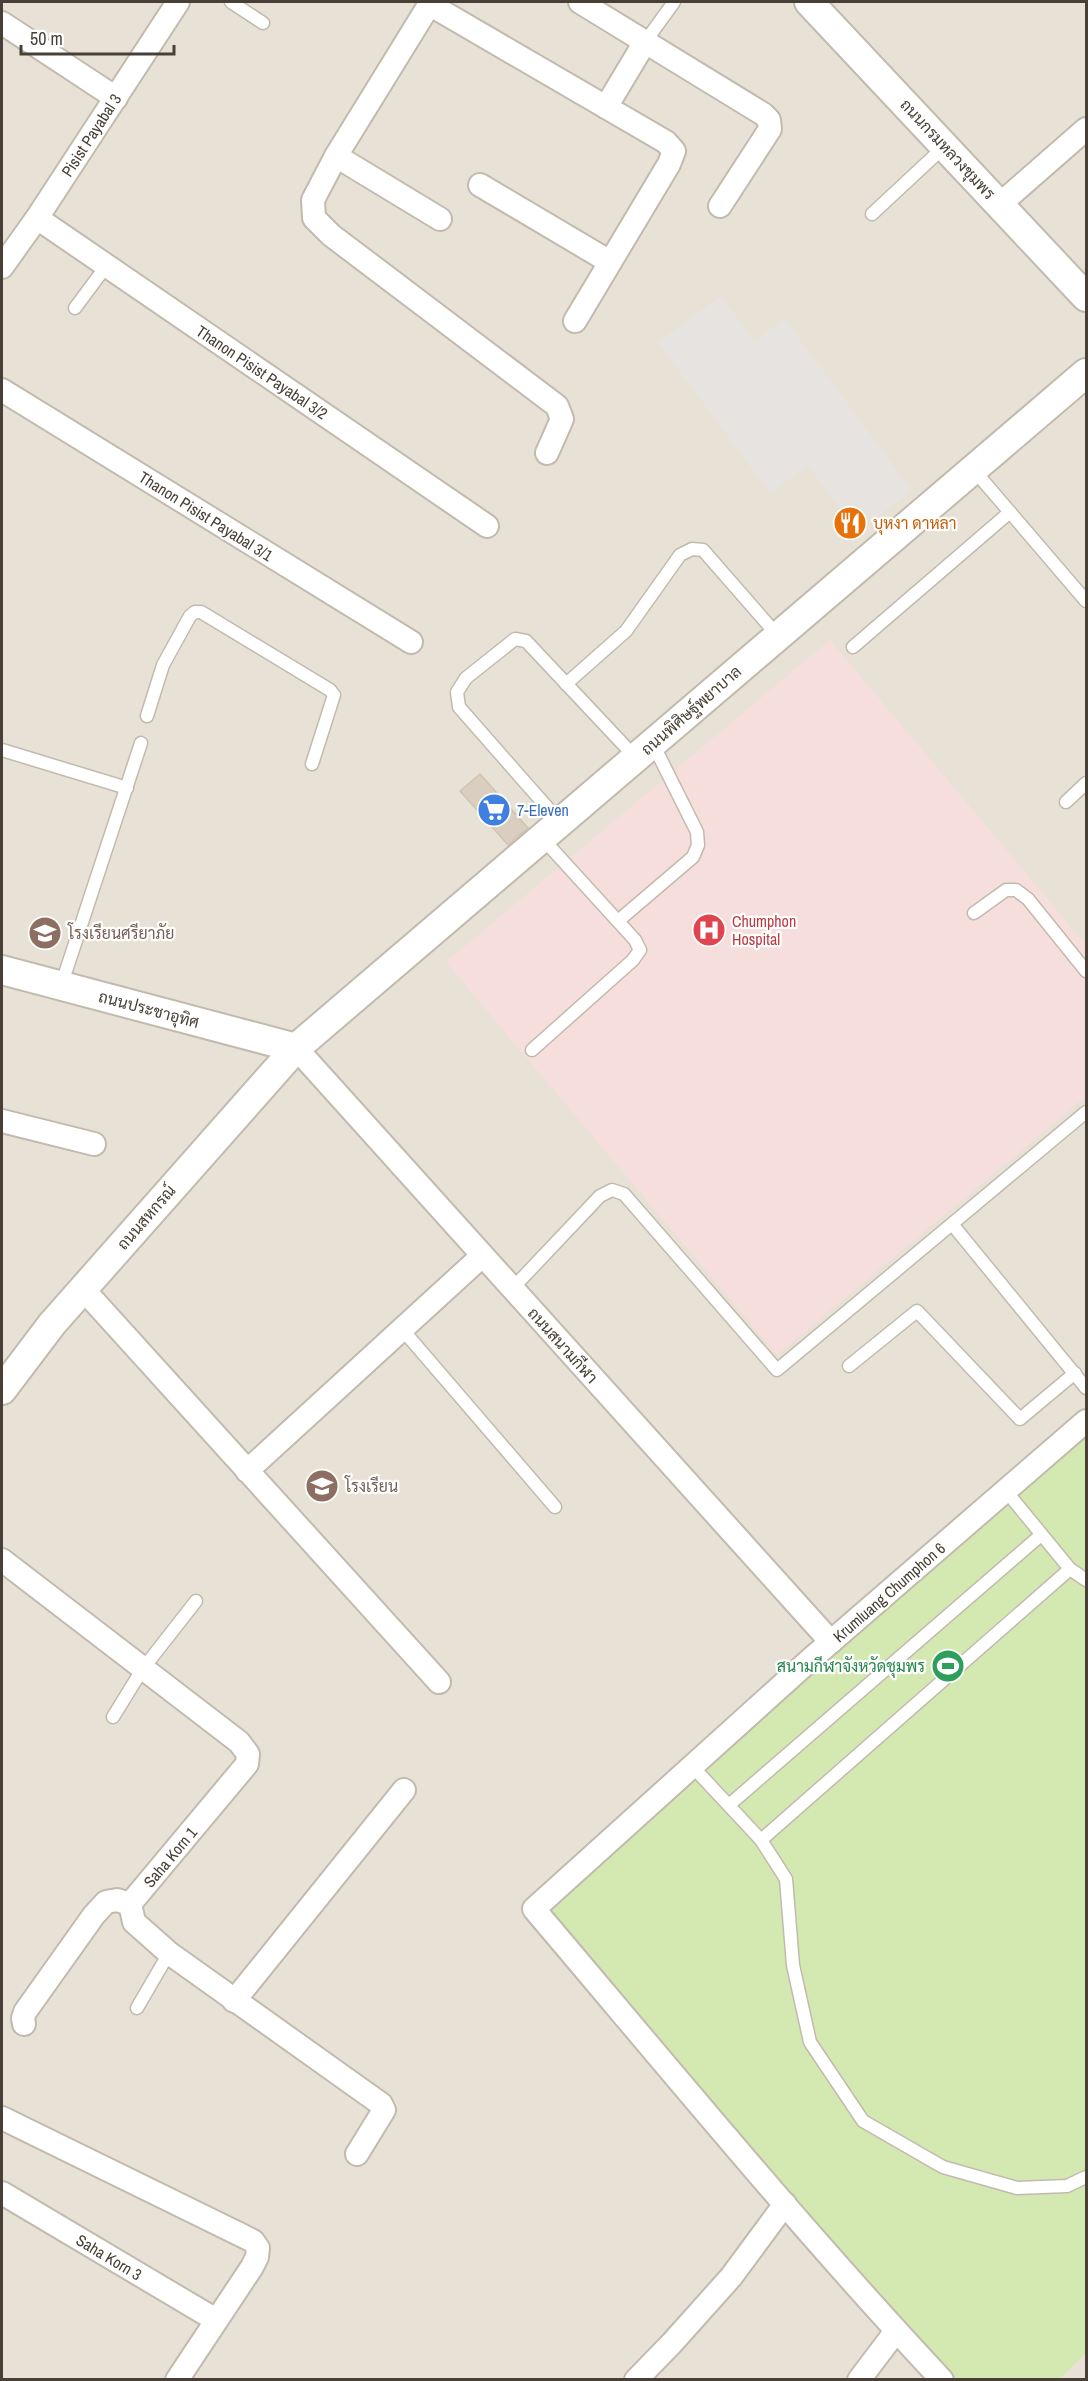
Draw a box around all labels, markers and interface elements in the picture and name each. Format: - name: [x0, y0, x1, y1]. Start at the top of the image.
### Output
- scale bar: [21, 18, 174, 56]
- text: 50 m: [30, 26, 63, 51]
- street label: Pisist Payabal 3: [56, 89, 126, 181]
- street label: ถนนกรมหลวงชุมพร: [895, 94, 1001, 205]
- street label: Thanon Pisist Payabal 3/2: [192, 320, 332, 424]
- street label: Thanon Pisist Payabal 3/1: [135, 466, 278, 566]
- restaurant icon: บุหงา ดาหลา: [832, 505, 868, 541]
- place label: บุหงา ดาหลา: [873, 512, 957, 535]
- street label: ถนนพิศิษฐ์พยาบาล: [636, 660, 746, 760]
- supermarket icon: 7-Eleven: [476, 792, 512, 828]
- place label: 7-Eleven: [517, 799, 569, 821]
- place label: Chumphon Hospital: [732, 910, 796, 950]
- hospital icon: Chumphon Hospital: [691, 912, 727, 948]
- school or university icon: โรงเรียนศรียาภัย: [27, 915, 63, 951]
- place label: โรงเรียนศรียาภัย: [67, 922, 174, 944]
- street label: ถนนประชาอุทิศ: [96, 985, 202, 1034]
- street label: ถนนสหกรณ์: [111, 1179, 180, 1254]
- street label: ถนนสนามกีฬา: [523, 1302, 603, 1388]
- school or university icon: โรงเรียน: [304, 1468, 340, 1504]
- place label: โรงเรียน: [344, 1475, 398, 1497]
- street label: Krumluang Chumphon 6: [828, 1537, 950, 1647]
- sports icon: สนามกีฬาจังหวัดชุมพร: [930, 1648, 966, 1684]
- place label: สนามกีฬาจังหวัดชุมพร: [777, 1655, 925, 1678]
- street label: Saha Korn 1: [138, 1821, 202, 1892]
- street label: Saha Korn 3: [72, 2229, 146, 2285]

